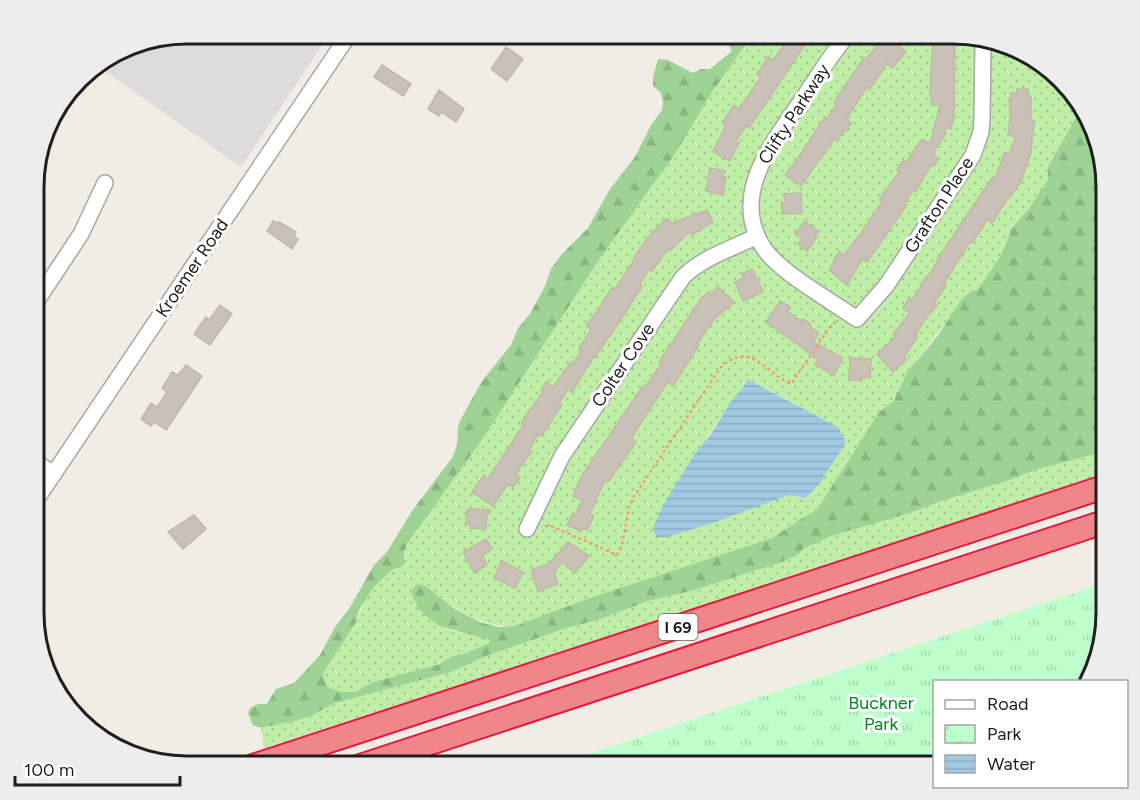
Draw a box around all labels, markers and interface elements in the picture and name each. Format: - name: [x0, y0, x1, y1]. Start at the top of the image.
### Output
- street label: Clifty Parkway: [753, 59, 835, 168]
- street label: Grafton Place: [900, 153, 978, 257]
- street label: Kroemer Road: [151, 214, 233, 322]
- street label: Colter Cove: [587, 319, 659, 411]
- road number: I 69: [658, 614, 698, 640]
- legend: [933, 680, 1128, 788]
- park label: Buckner Park: [848, 692, 914, 735]
- text: Road: [987, 693, 1028, 715]
- text: Park: [987, 723, 1022, 745]
- scale bar: [15, 749, 180, 787]
- text: Water: [987, 753, 1035, 775]
- text: 100 m: [24, 759, 74, 781]

